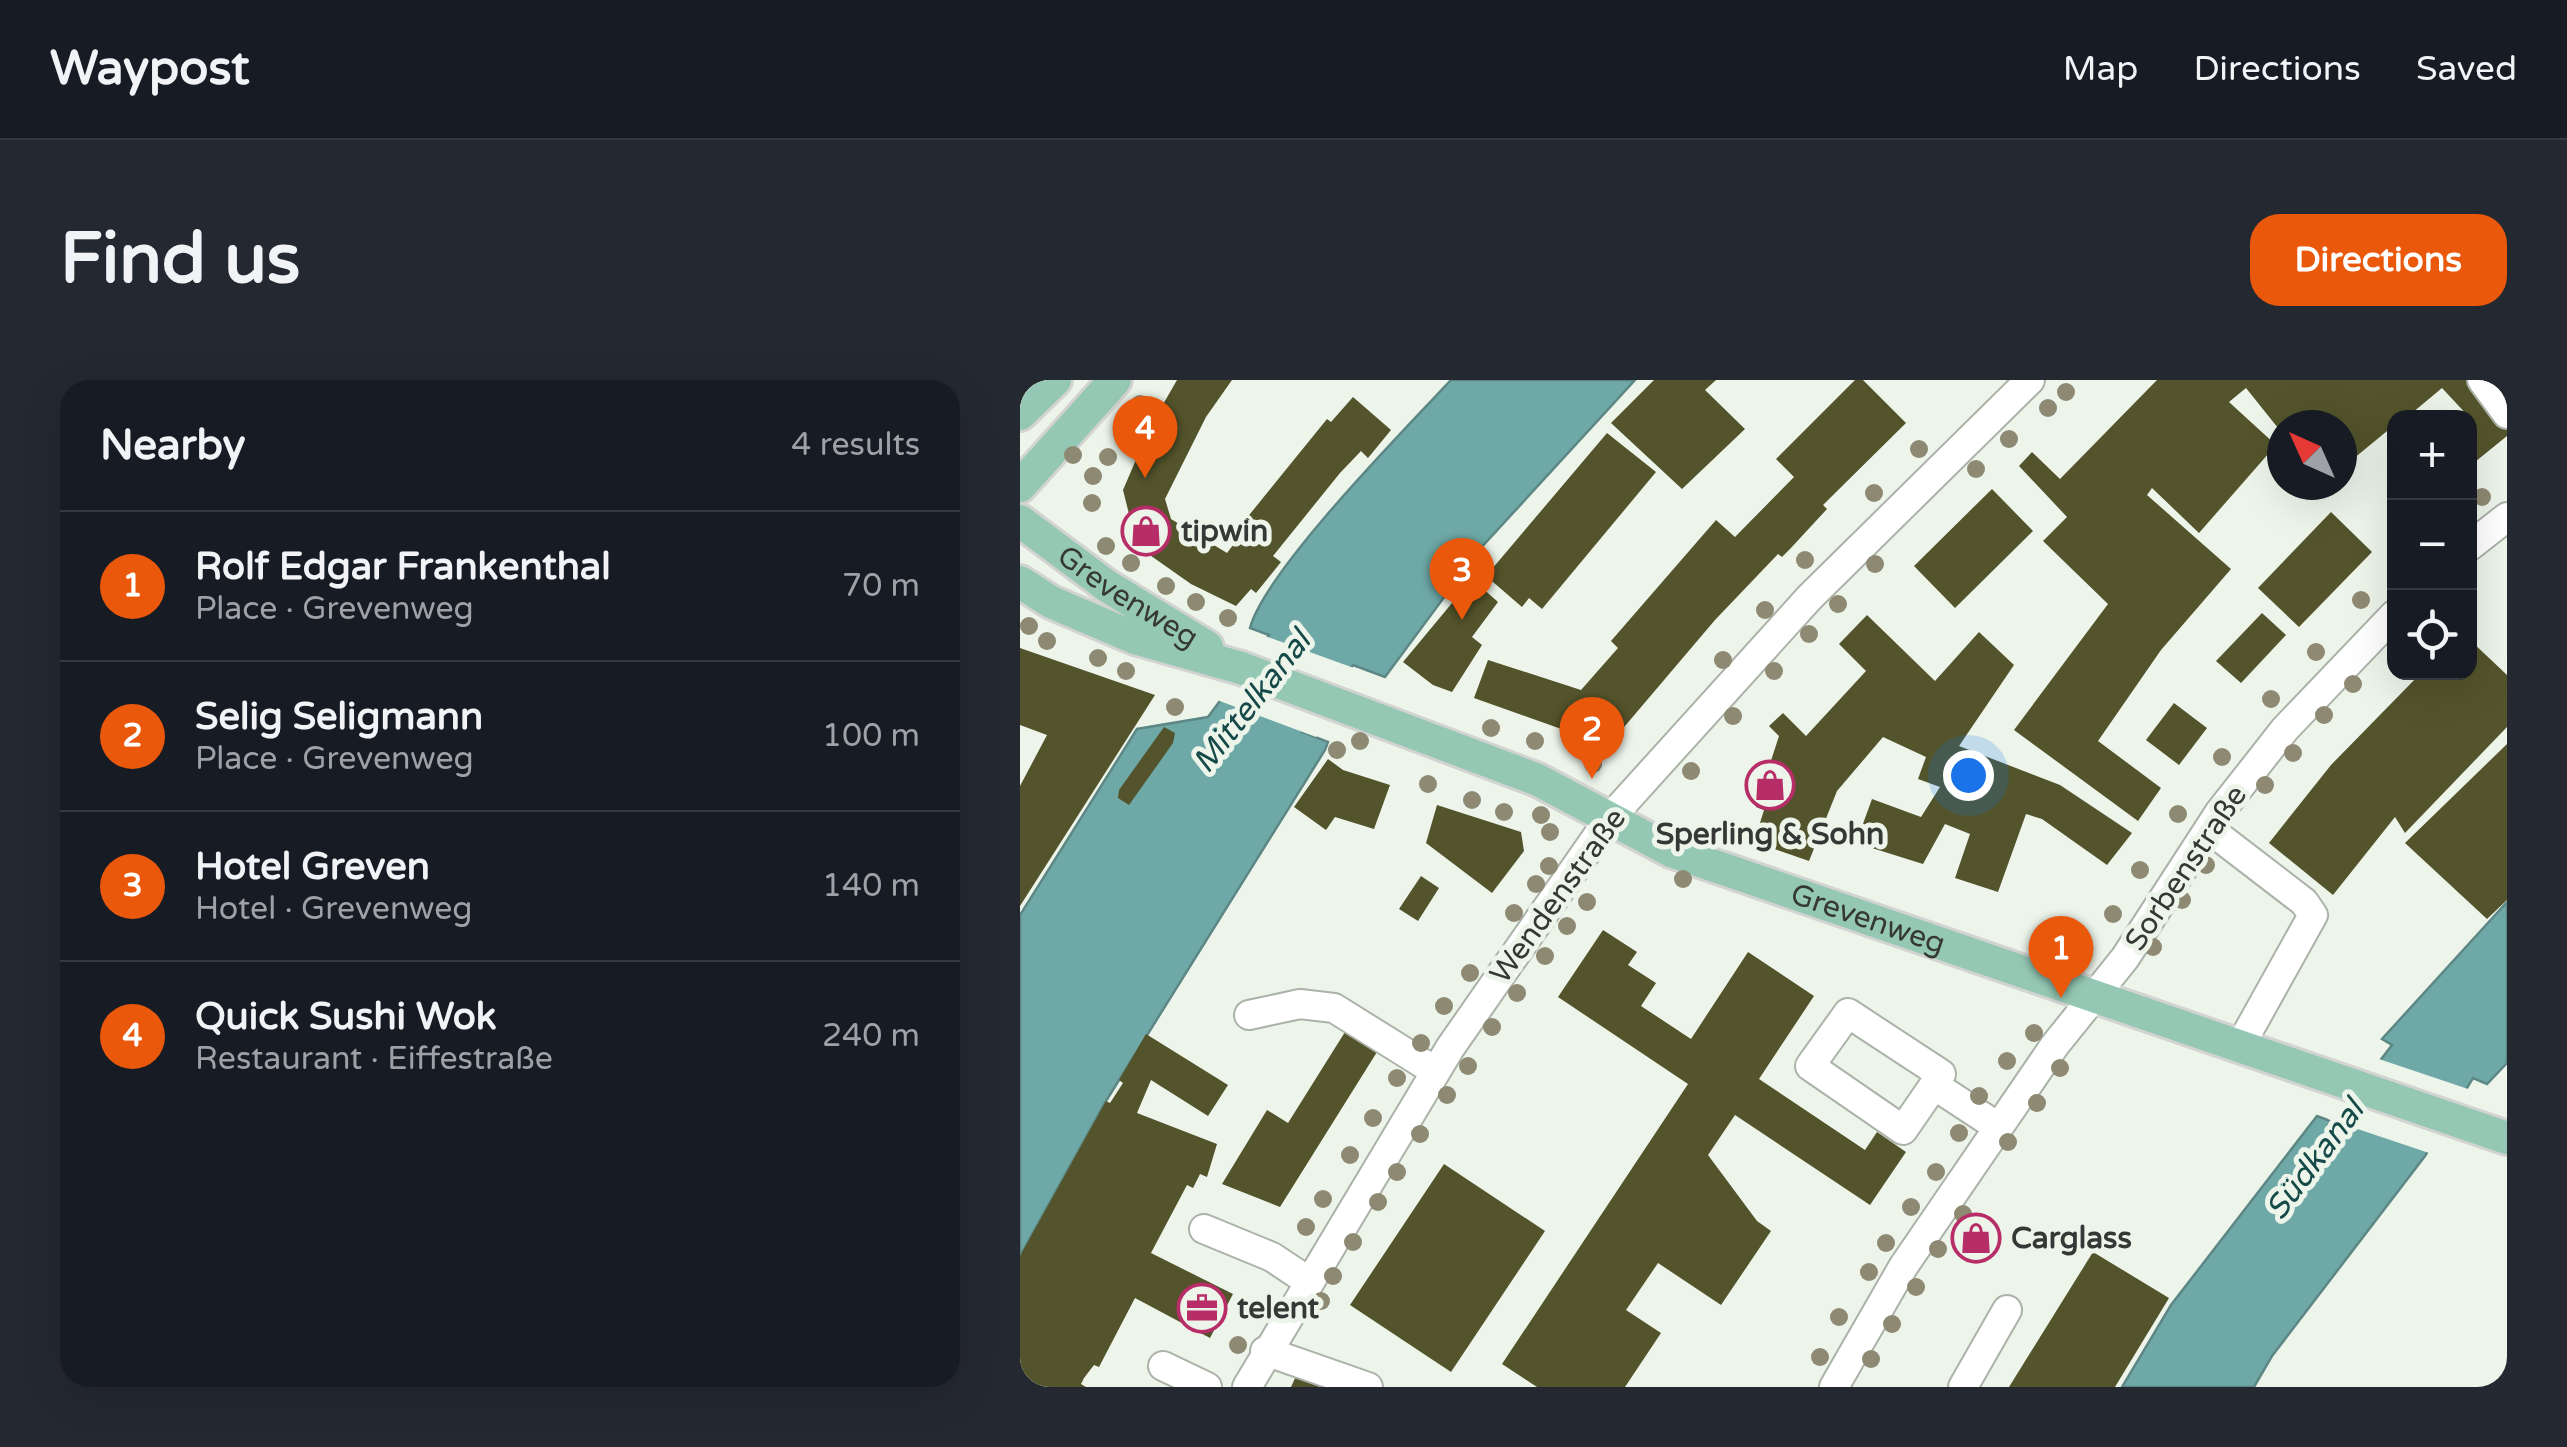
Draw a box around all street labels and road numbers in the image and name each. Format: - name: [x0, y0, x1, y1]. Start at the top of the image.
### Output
- street label: Grevenweg: [1050, 537, 1205, 656]
- street label: Sorbenstraße: [2117, 778, 2255, 958]
- street label: Wendenstraße: [1482, 801, 1634, 991]
- street label: Grevenweg: [1786, 875, 1950, 962]

